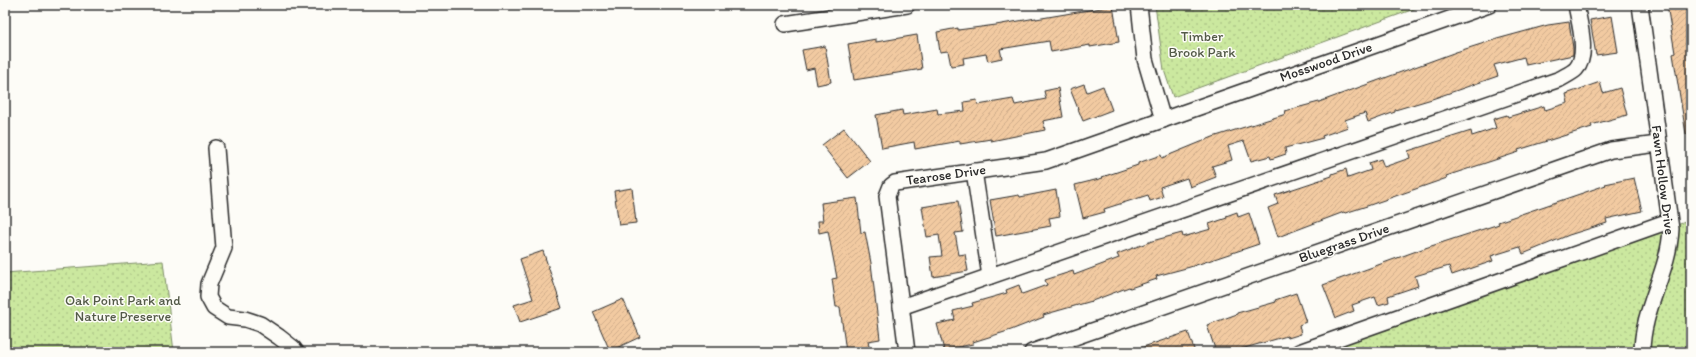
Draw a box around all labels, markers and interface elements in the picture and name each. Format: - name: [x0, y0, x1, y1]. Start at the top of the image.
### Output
- park label: Timber Brook Park: [1168, 28, 1236, 61]
- street label: Mosswood Drive: [1278, 38, 1375, 86]
- street label: Fawn Hollow Drive: [1648, 124, 1678, 236]
- street label: Tearose Drive: [905, 161, 987, 189]
- street label: Bluegrass Drive: [1297, 219, 1392, 266]
- park label: Oak Point Park and Nature Preserve: [65, 292, 181, 325]

